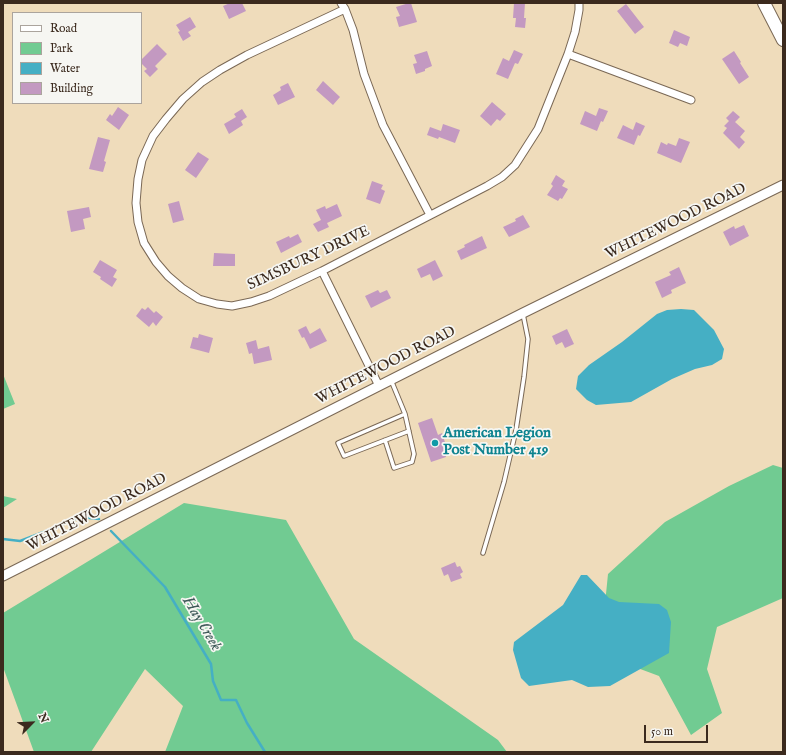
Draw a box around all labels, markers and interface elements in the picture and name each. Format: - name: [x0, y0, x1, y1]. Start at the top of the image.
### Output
- legend: [12, 12, 142, 104]
- text: Road: [50, 21, 77, 36]
- text: Park: [50, 41, 73, 56]
- text: Water: [50, 61, 80, 76]
- text: Building: [50, 81, 93, 96]
- street label: WHITEWOOD ROAD: [603, 180, 749, 264]
- street label: SIMSBURY DRIVE: [245, 223, 373, 295]
- street label: WHITEWOOD ROAD: [313, 323, 459, 409]
- place label: American Legion Post Number 419: [443, 425, 551, 460]
- marker: American Legion Post Number 419: [430, 438, 440, 448]
- street label: WHITEWOOD ROAD: [24, 470, 170, 556]
- water label: Hay Creek: [177, 593, 225, 655]
- north arrow: [12, 703, 52, 743]
- text: N: [35, 711, 51, 725]
- scale bar: [646, 717, 710, 743]
- text: 50 m: [651, 724, 673, 739]

